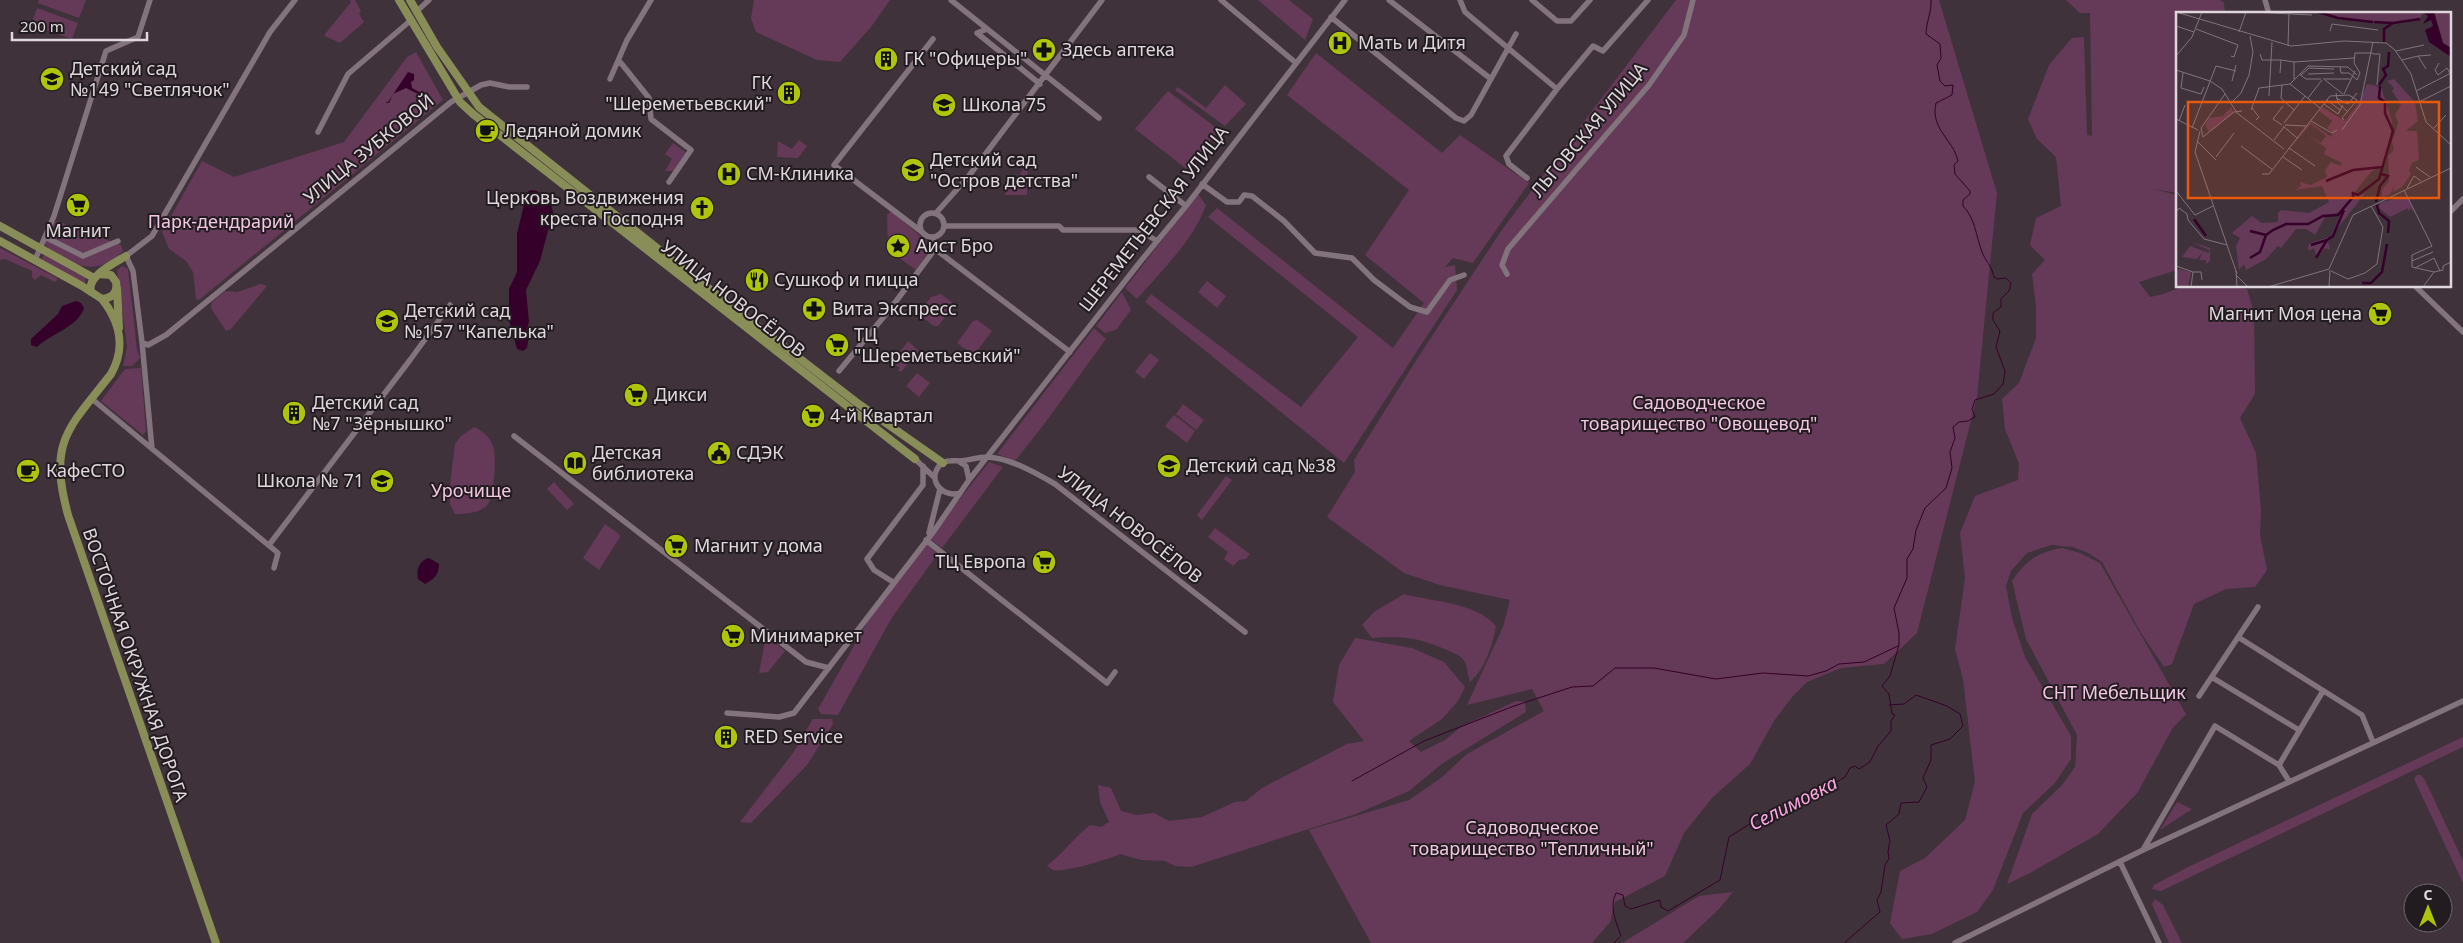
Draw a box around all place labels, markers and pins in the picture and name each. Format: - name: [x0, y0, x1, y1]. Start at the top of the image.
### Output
- hospital icon: Мать и Дитя: [1327, 30, 1353, 56]
- place label: Мать и Дитя: [1358, 30, 1466, 54]
- pharmacy icon: Здесь аптека: [1031, 37, 1057, 63]
- place label: Здесь аптека: [1062, 37, 1175, 61]
- building icon: ГК "Офицеры": [873, 46, 899, 72]
- place label: ГК "Офицеры": [904, 46, 1027, 70]
- place label: Детский сад №149 "Светлячок": [70, 56, 230, 101]
- school or university icon: Детский сад №149 "Светлячок": [39, 66, 65, 92]
- place label: ГК "Шереметьевский": [605, 70, 773, 115]
- building icon: ГК "Шереметьевский": [776, 80, 802, 106]
- school or university icon: Школа 75: [931, 92, 957, 118]
- place label: Школа 75: [962, 92, 1046, 116]
- cafe icon: Ледяной домик: [474, 118, 500, 144]
- place label: Ледяной домик: [504, 118, 642, 142]
- place label: Детский сад "Остров детства": [930, 147, 1078, 192]
- school or university icon: Детский сад "Остров детства": [900, 157, 926, 183]
- hospital icon: СМ-Клиника: [716, 161, 742, 187]
- place label: СМ-Клиника: [746, 161, 854, 185]
- place label: Церковь Воздвижения креста Господня: [486, 185, 684, 230]
- supermarket icon: Магнит: [65, 192, 91, 218]
- church icon: Церковь Воздвижения креста Господня: [689, 195, 715, 221]
- place label: Магнит: [46, 218, 111, 242]
- place icon: Аист Бро: [885, 233, 911, 259]
- place label: Аист Бро: [916, 233, 993, 257]
- restaurant icon: Сушкоф и пицца: [744, 267, 770, 293]
- place label: Сушкоф и пицца: [774, 267, 919, 291]
- pharmacy icon: Вита Экспресс: [801, 296, 827, 322]
- place label: Вита Экспресс: [832, 296, 957, 320]
- place label: Детский сад №157 "Капелька": [404, 298, 554, 343]
- place label: Магнит Моя цена: [2209, 301, 2362, 325]
- supermarket icon: Магнит Моя цена: [2367, 301, 2393, 327]
- school or university icon: Детский сад №157 "Капелька": [374, 308, 400, 334]
- place label: ТЦ "Шереметьевский": [854, 322, 1021, 367]
- supermarket icon: ТЦ "Шереметьевский": [824, 332, 850, 358]
- supermarket icon: Дикси: [623, 382, 649, 408]
- place label: Дикси: [654, 382, 708, 406]
- place label: Детский сад №7 "Зёрнышко": [312, 390, 452, 435]
- building icon: Детский сад №7 "Зёрнышко": [281, 400, 307, 426]
- supermarket icon: 4-й Квартал: [800, 403, 826, 429]
- place label: 4-й Квартал: [830, 403, 933, 427]
- place label: Детская библиотека: [592, 440, 694, 485]
- public building icon: СДЭК: [706, 440, 732, 466]
- place label: СДЭК: [736, 440, 784, 464]
- library icon: Детская библиотека: [562, 450, 588, 476]
- school or university icon: Детский сад №38: [1156, 453, 1182, 479]
- place label: Детский сад №38: [1186, 453, 1336, 477]
- cafe icon: КафеСТО: [15, 458, 41, 484]
- place label: КафеСТО: [46, 458, 125, 482]
- place label: Школа № 71: [257, 468, 364, 492]
- school or university icon: Школа № 71: [369, 468, 395, 494]
- supermarket icon: Магнит у дома: [663, 533, 689, 559]
- place label: Магнит у дома: [694, 533, 823, 557]
- place label: ТЦ Европа: [935, 549, 1026, 573]
- supermarket icon: ТЦ Европа: [1031, 549, 1057, 575]
- supermarket icon: Минимаркет: [720, 623, 746, 649]
- place label: Минимаркет: [750, 623, 862, 647]
- building icon: RED Service: [713, 724, 739, 750]
- place label: RED Service: [744, 724, 843, 748]

